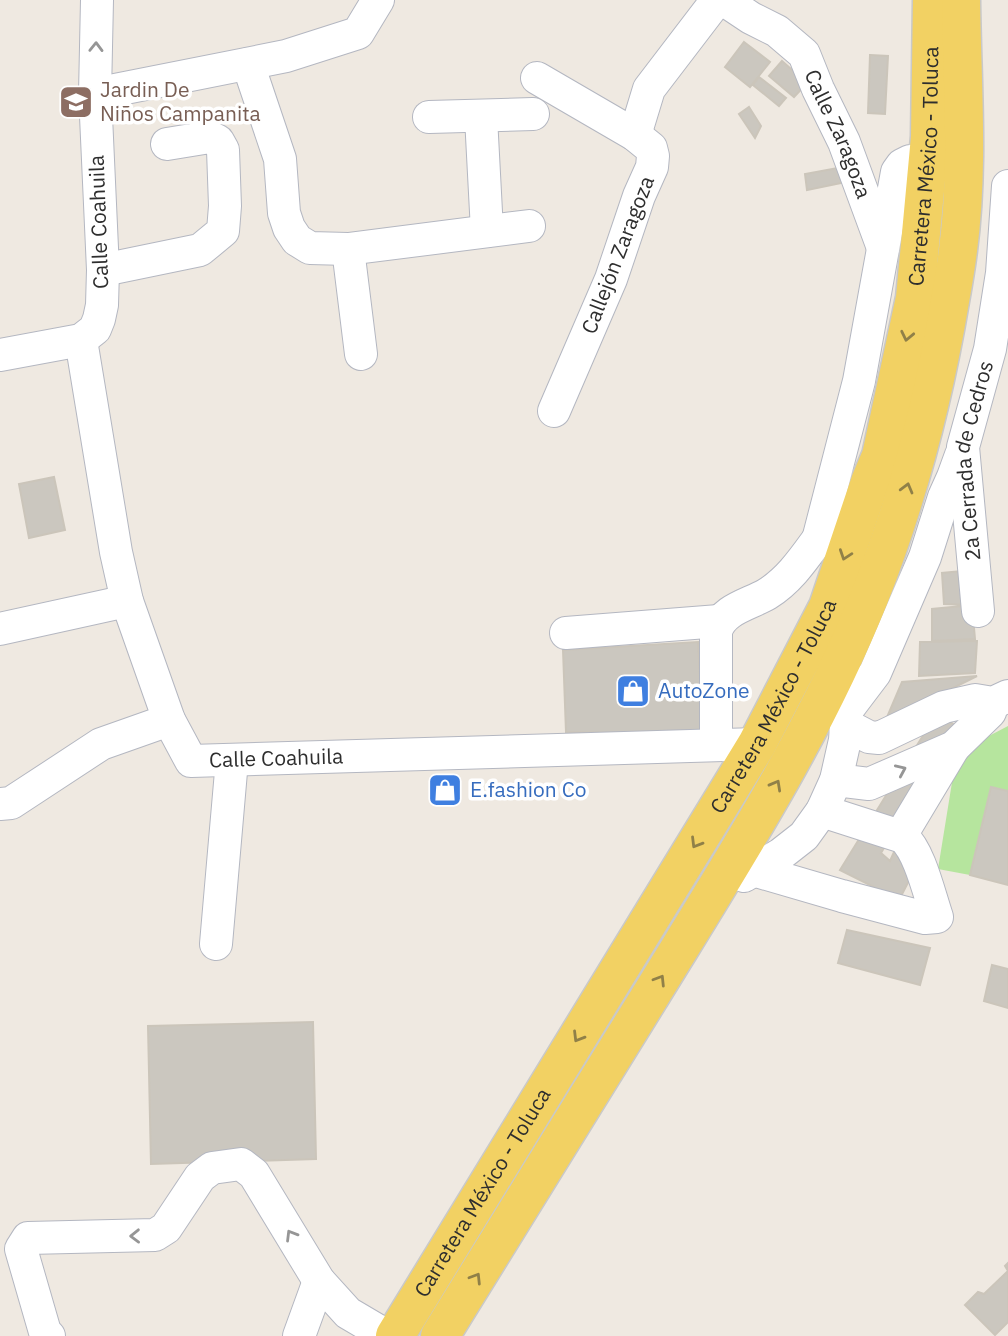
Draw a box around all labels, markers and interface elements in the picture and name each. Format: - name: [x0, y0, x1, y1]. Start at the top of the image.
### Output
- one-way arrow: [88, 41, 103, 52]
- street label: Carretera México - Toluca: [901, 46, 944, 287]
- street label: Calle Zaragoza: [799, 65, 879, 202]
- place label: Jardin De Niños Campanita: [100, 75, 261, 127]
- school or university icon: Jardin De Niños Campanita: [57, 83, 95, 121]
- street label: Calle Coahuila: [82, 155, 114, 290]
- street label: Callejón Zaragoza: [574, 172, 660, 338]
- one-way arrow: [900, 330, 915, 342]
- street label: 2a Cerrada de Cedros: [947, 357, 999, 562]
- one-way arrow: [899, 482, 914, 494]
- one-way arrow: [839, 548, 853, 560]
- street label: Carretera México - Toluca: [703, 596, 843, 818]
- shop icon: AutoZone: [614, 672, 652, 710]
- place label: AutoZone: [658, 676, 750, 704]
- street label: Calle Coahuila: [209, 741, 344, 773]
- one-way arrow: [894, 764, 907, 778]
- shop icon: E.fashion Co: [426, 771, 464, 809]
- place label: E.fashion Co: [470, 775, 587, 803]
- one-way arrow: [768, 780, 781, 792]
- one-way arrow: [692, 835, 705, 848]
- one-way arrow: [651, 975, 664, 988]
- one-way arrow: [573, 1030, 586, 1043]
- street label: Carretera México - Toluca: [407, 1082, 556, 1302]
- one-way arrow: [129, 1228, 140, 1243]
- one-way arrow: [286, 1230, 299, 1243]
- one-way arrow: [467, 1273, 480, 1286]

